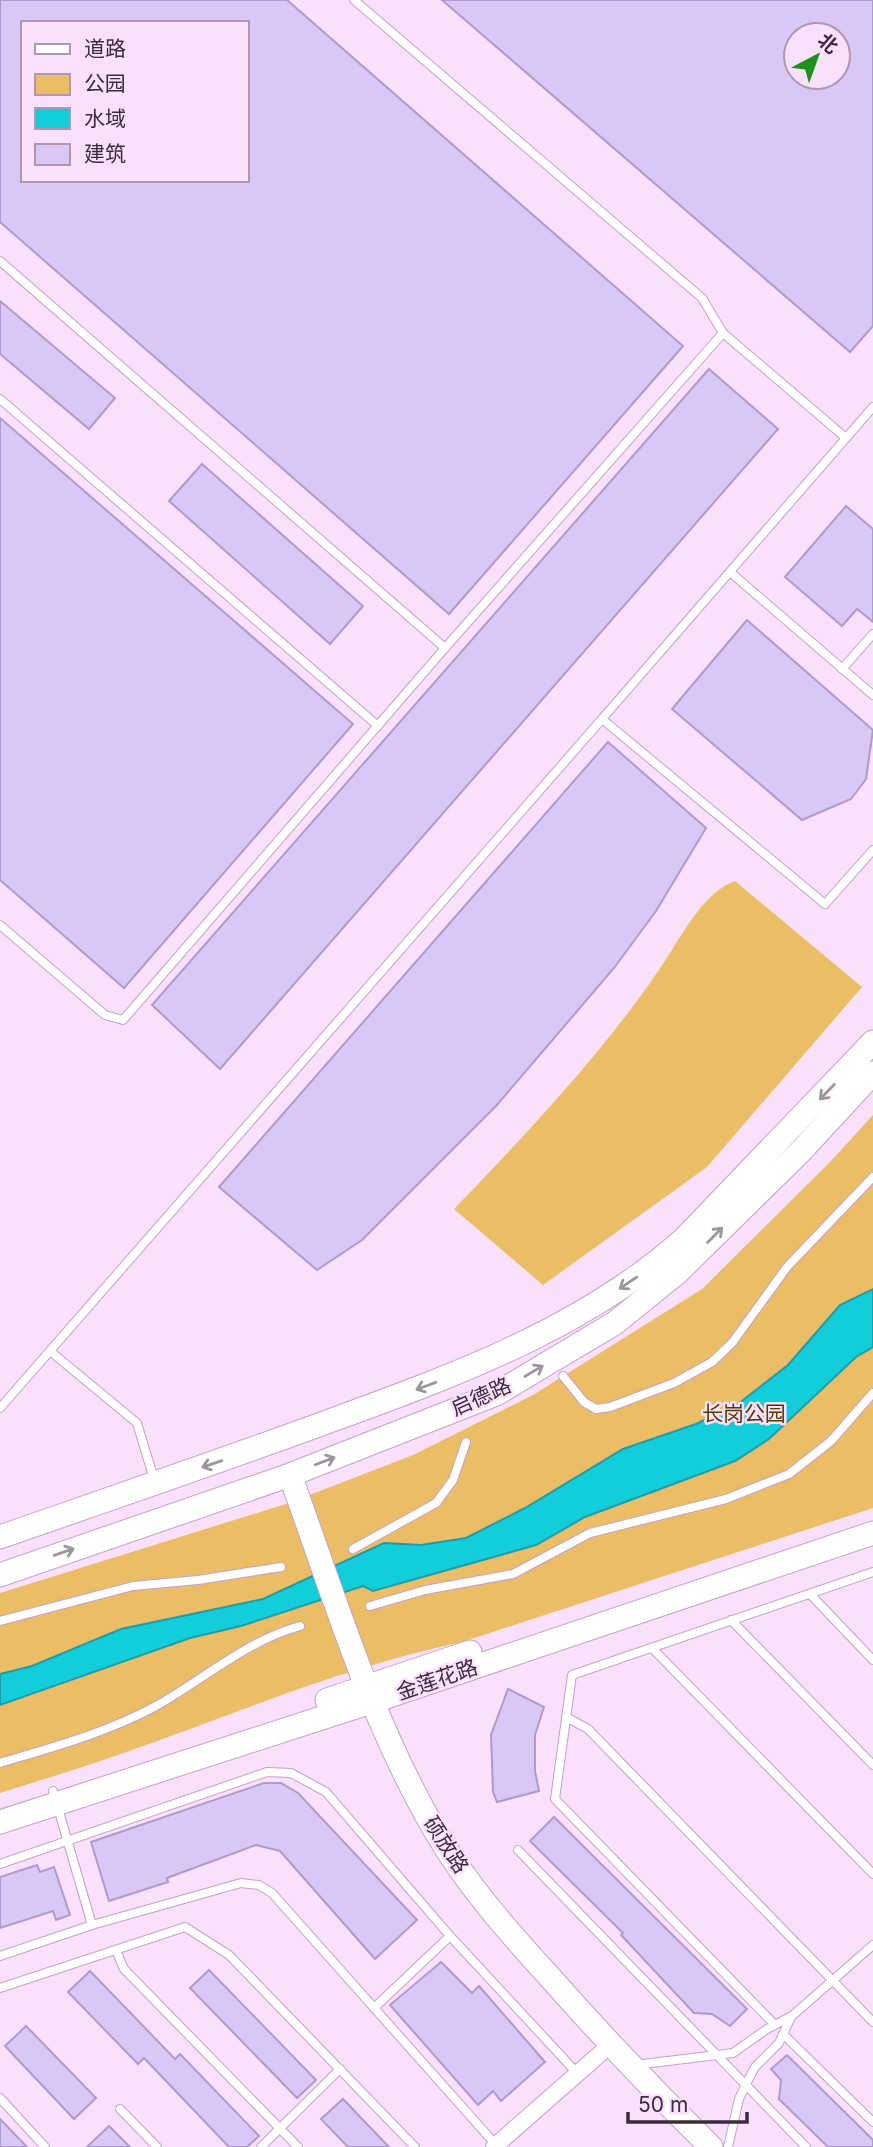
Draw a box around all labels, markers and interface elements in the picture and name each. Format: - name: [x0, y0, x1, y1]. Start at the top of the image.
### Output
- legend: [21, 21, 248, 182]
- north arrow: [782, 21, 852, 91]
- text: 北: [813, 29, 843, 58]
- text: 道路: [84, 36, 126, 61]
- text: 公园: [84, 71, 126, 96]
- text: 水域: [84, 106, 126, 131]
- text: 建筑: [84, 141, 126, 166]
- one-way arrow: [818, 1083, 835, 1100]
- one-way arrow: [706, 1227, 723, 1244]
- one-way arrow: [619, 1276, 638, 1290]
- one-way arrow: [524, 1364, 544, 1378]
- street label: 启德路: [447, 1372, 515, 1421]
- one-way arrow: [415, 1381, 437, 1393]
- park label: 长岗公园: [702, 1401, 786, 1426]
- one-way arrow: [314, 1453, 336, 1466]
- one-way arrow: [201, 1459, 223, 1471]
- one-way arrow: [53, 1545, 75, 1557]
- street label: 金莲花路: [393, 1654, 481, 1705]
- street label: 硕放路: [419, 1812, 474, 1878]
- scale bar: [628, 2080, 747, 2124]
- text: 50 m: [638, 2092, 688, 2117]

